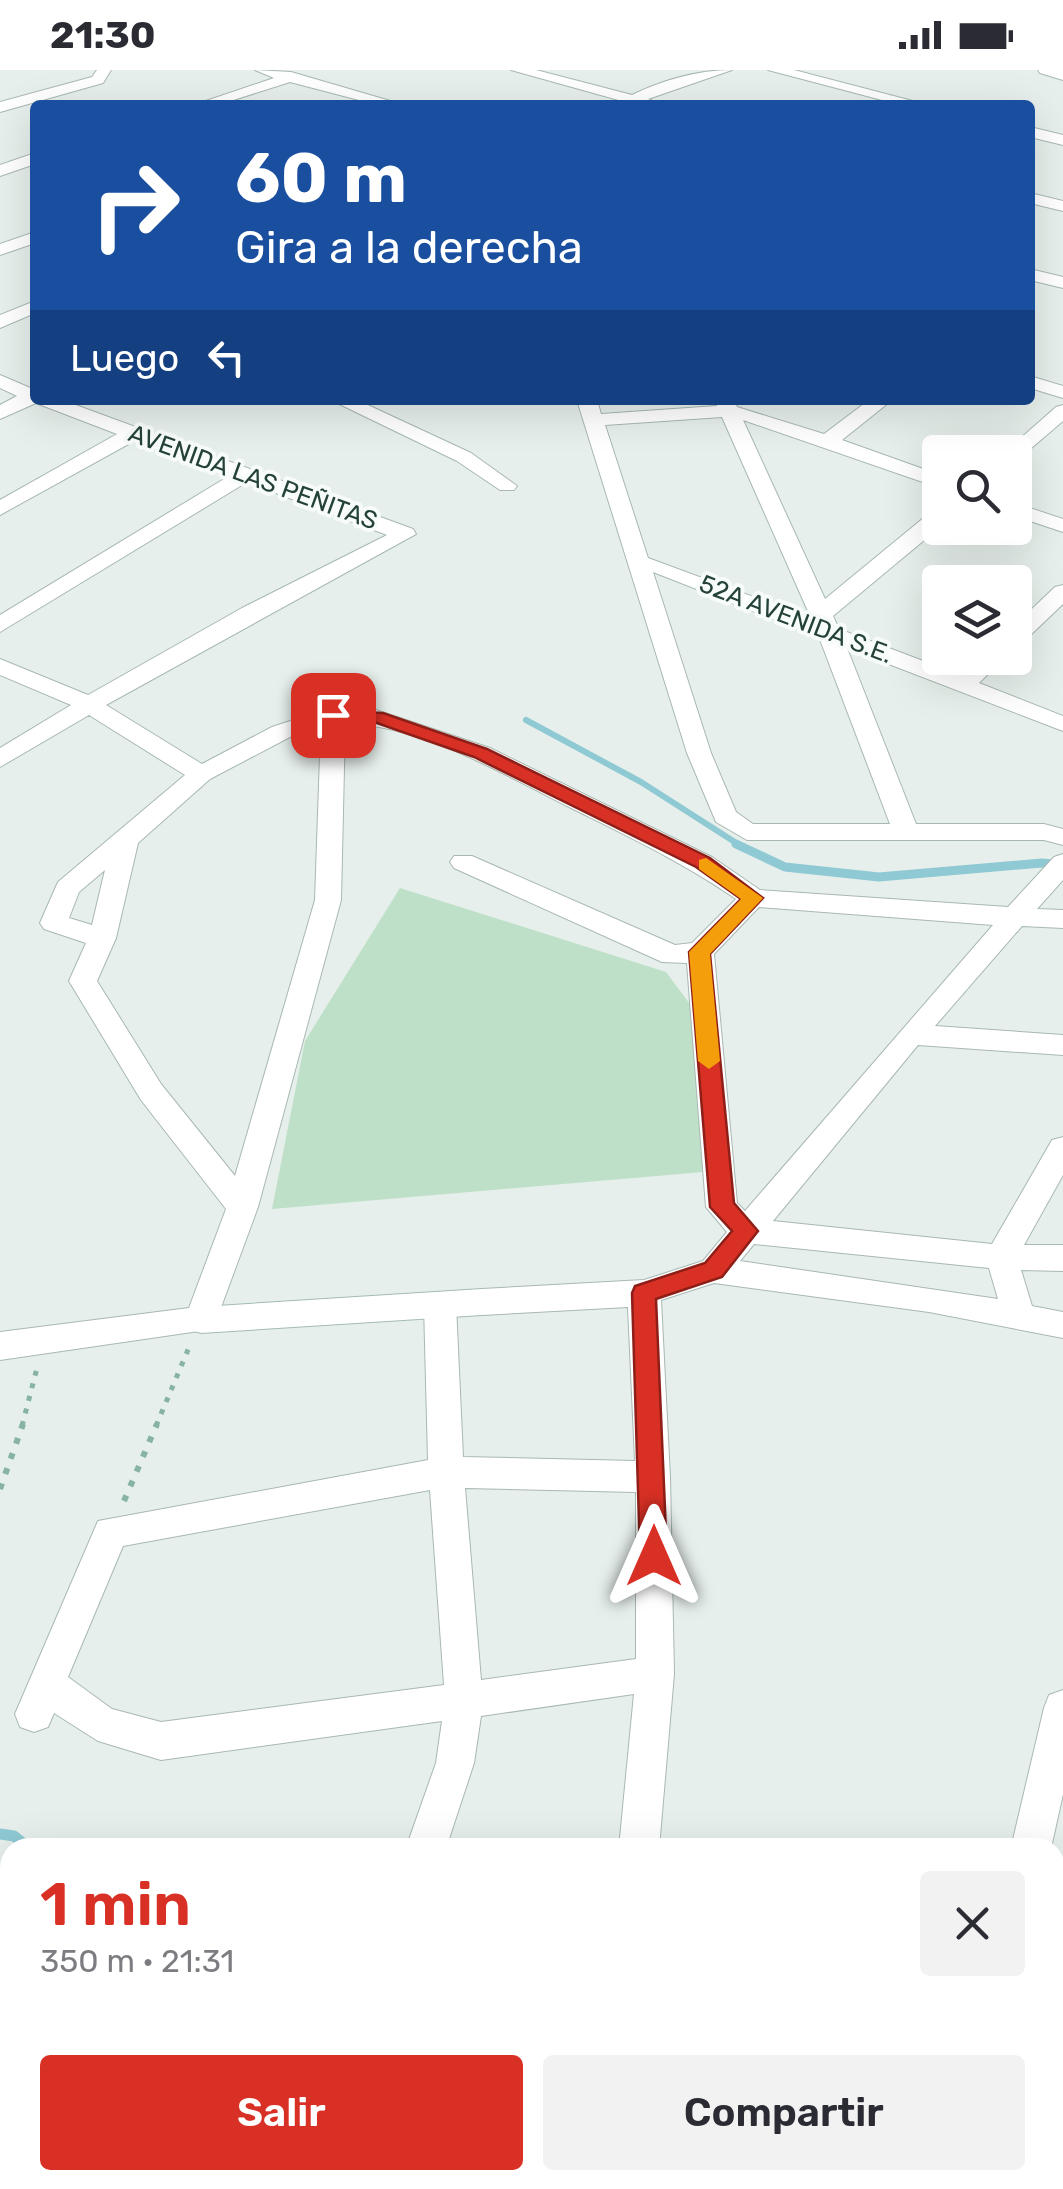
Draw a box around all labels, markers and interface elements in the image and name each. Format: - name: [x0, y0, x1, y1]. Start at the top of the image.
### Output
- text: 21:30: [50, 12, 156, 58]
- text: 60 m: [235, 137, 407, 220]
- icon: right: [70, 140, 200, 270]
- text: Gira a la derecha: [235, 221, 583, 274]
- icon: left: [199, 330, 254, 385]
- text: Luego: [70, 335, 179, 381]
- street label: AVENIDA LAS PEÑITAS: [125, 418, 381, 536]
- map controls: [922, 435, 1032, 675]
- button: search: [922, 435, 1032, 545]
- button: layers: [922, 565, 1032, 675]
- street label: 52A AVENIDA S.E.: [695, 569, 897, 669]
- pin: [291, 673, 376, 758]
- icon: arrive: [306, 688, 361, 743]
- position arrow: [602, 1504, 706, 1608]
- text: 1 min: [40, 1869, 191, 1940]
- button: close: [920, 1871, 1025, 1976]
- text: 350 m · 21:31: [40, 1942, 234, 1980]
- button: Salir: [40, 2055, 523, 2170]
- button: Compartir: [543, 2055, 1025, 2170]

